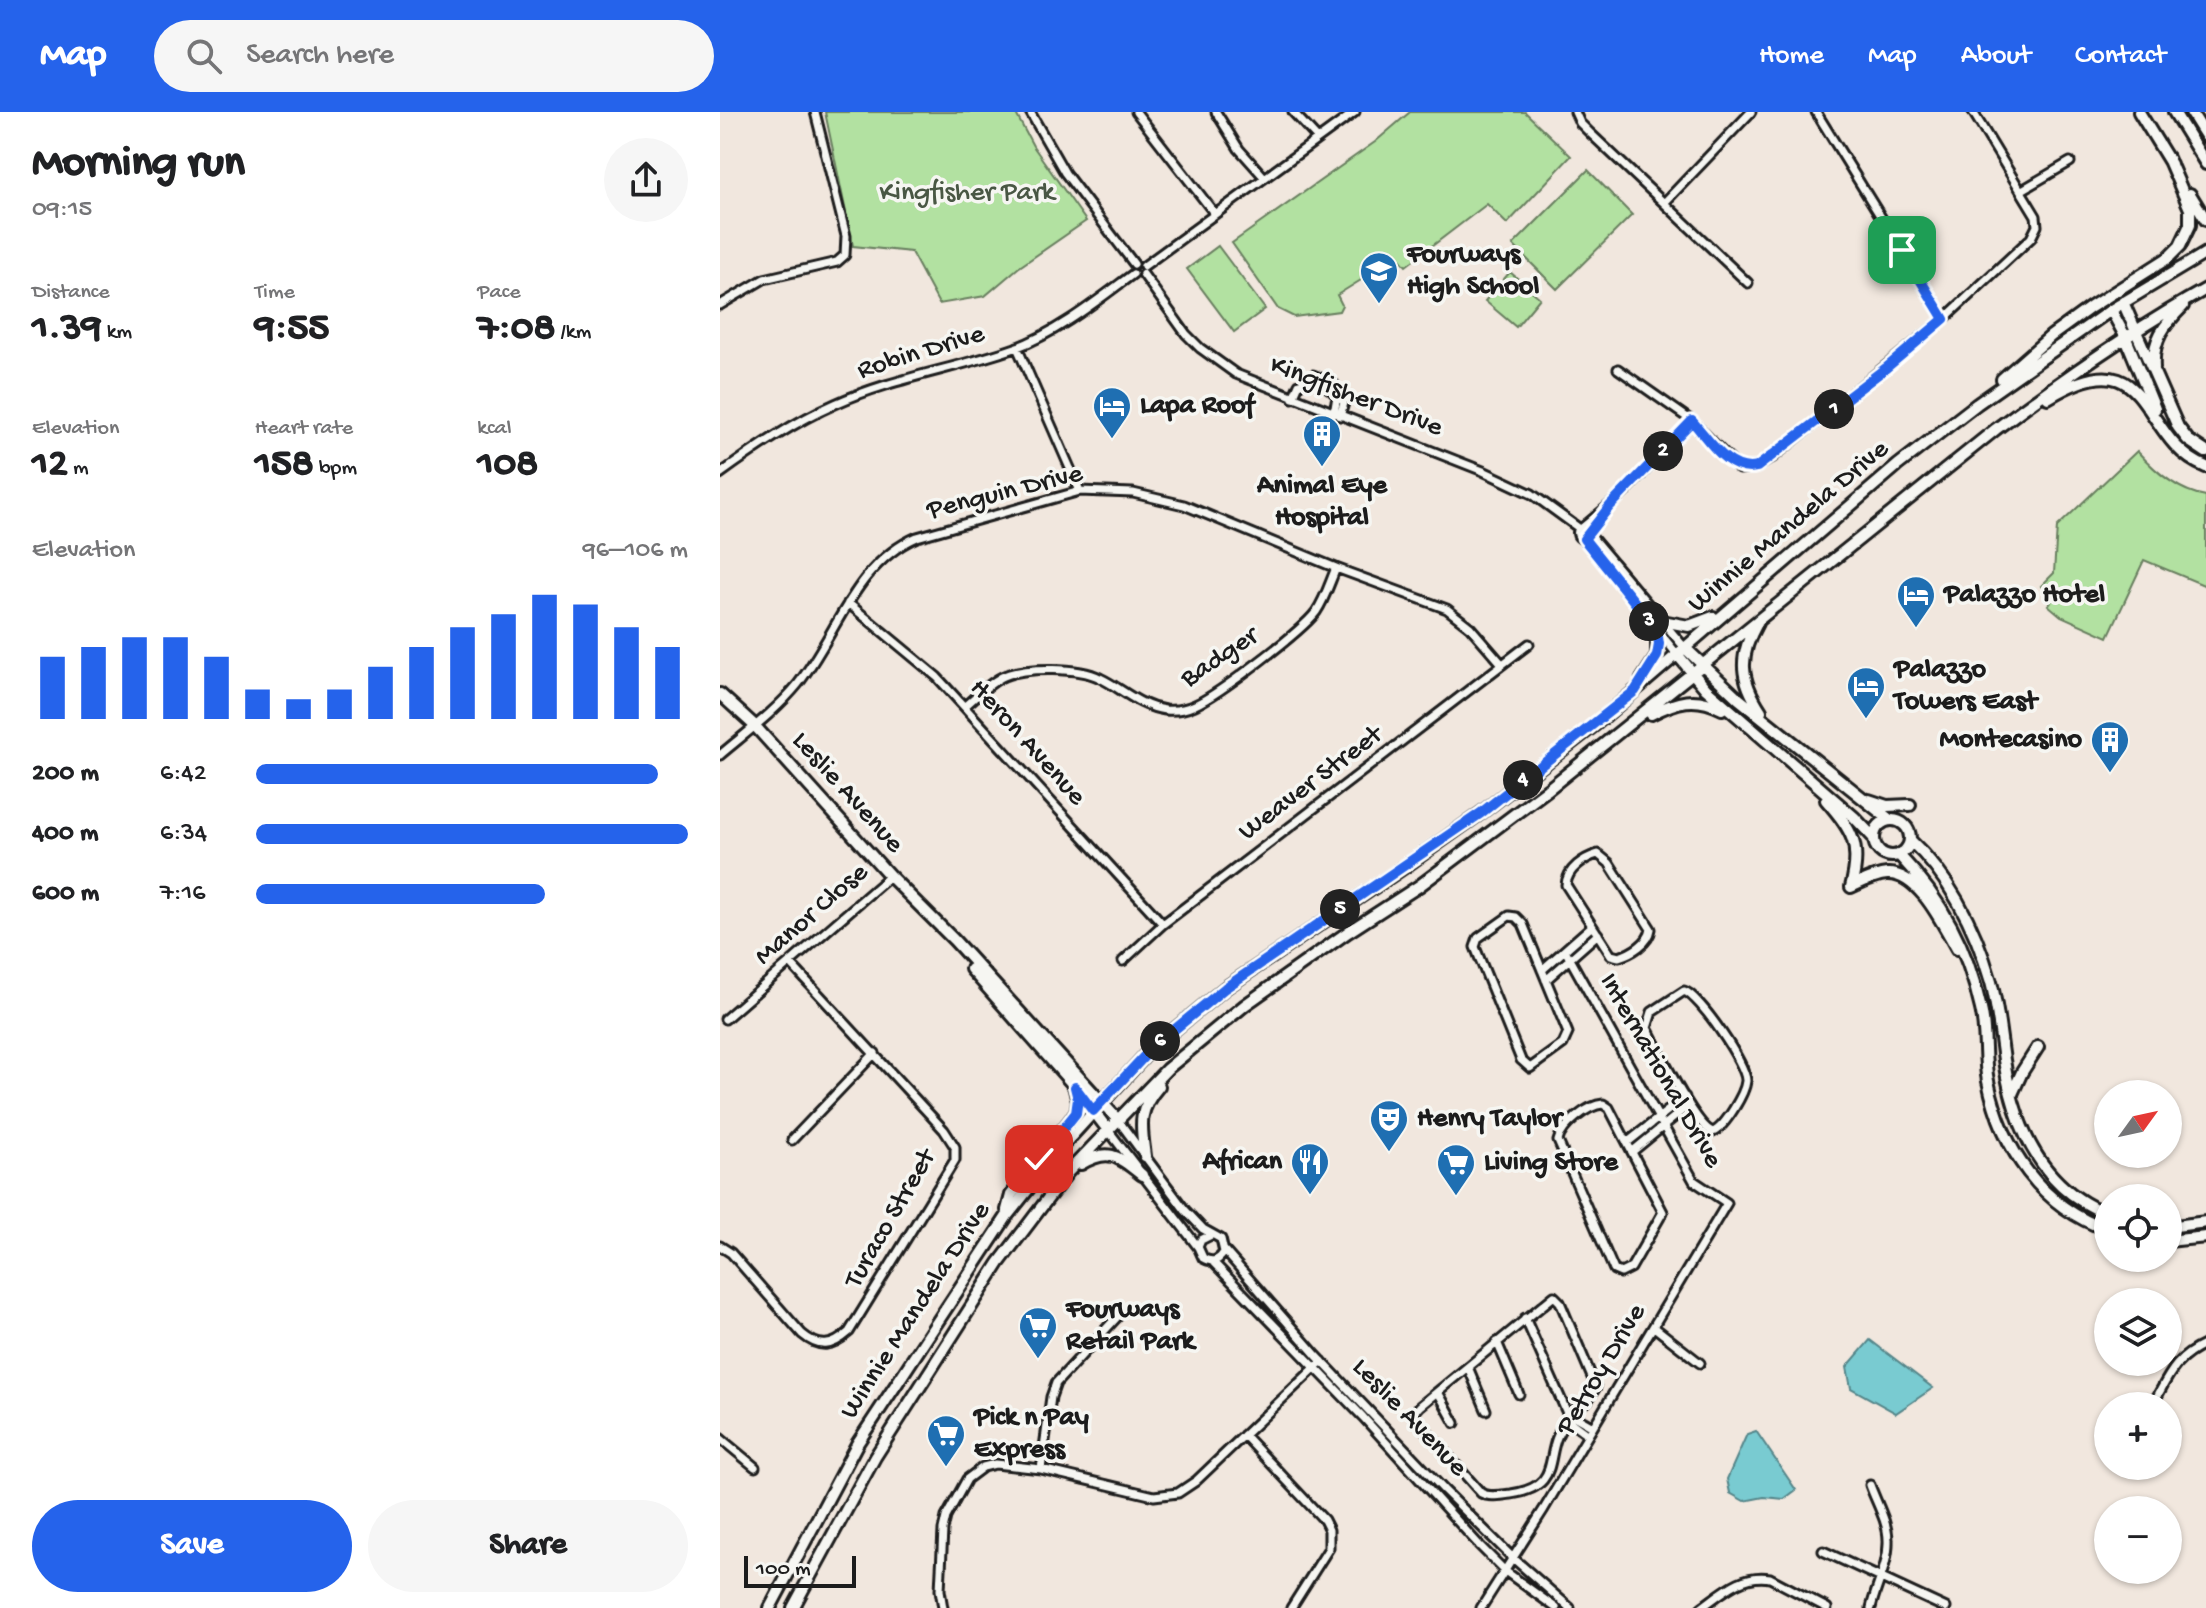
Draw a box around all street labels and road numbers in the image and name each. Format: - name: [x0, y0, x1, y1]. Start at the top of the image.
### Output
- street label: Robin Drive: [854, 318, 989, 388]
- street label: Kingfisher Drive: [1265, 349, 1448, 445]
- street label: Winnie Mandela Drive: [1682, 433, 1897, 621]
- street label: Penguin Drive: [923, 458, 1087, 529]
- street label: Badger: [1174, 619, 1267, 696]
- street label: Heron Avenue: [962, 673, 1093, 814]
- street label: Weaver Street: [1232, 718, 1392, 849]
- street label: Leslie Avenue: [784, 725, 911, 861]
- street label: Manor Close: [748, 856, 876, 973]
- street label: International Drive: [1591, 968, 1729, 1175]
- street label: Turaco Street: [837, 1142, 945, 1296]
- street label: Winnie Mandela Drive: [833, 1196, 999, 1426]
- street label: Petroy Drive: [1549, 1298, 1654, 1442]
- street label: Leslie Avenue: [1344, 1352, 1474, 1485]

